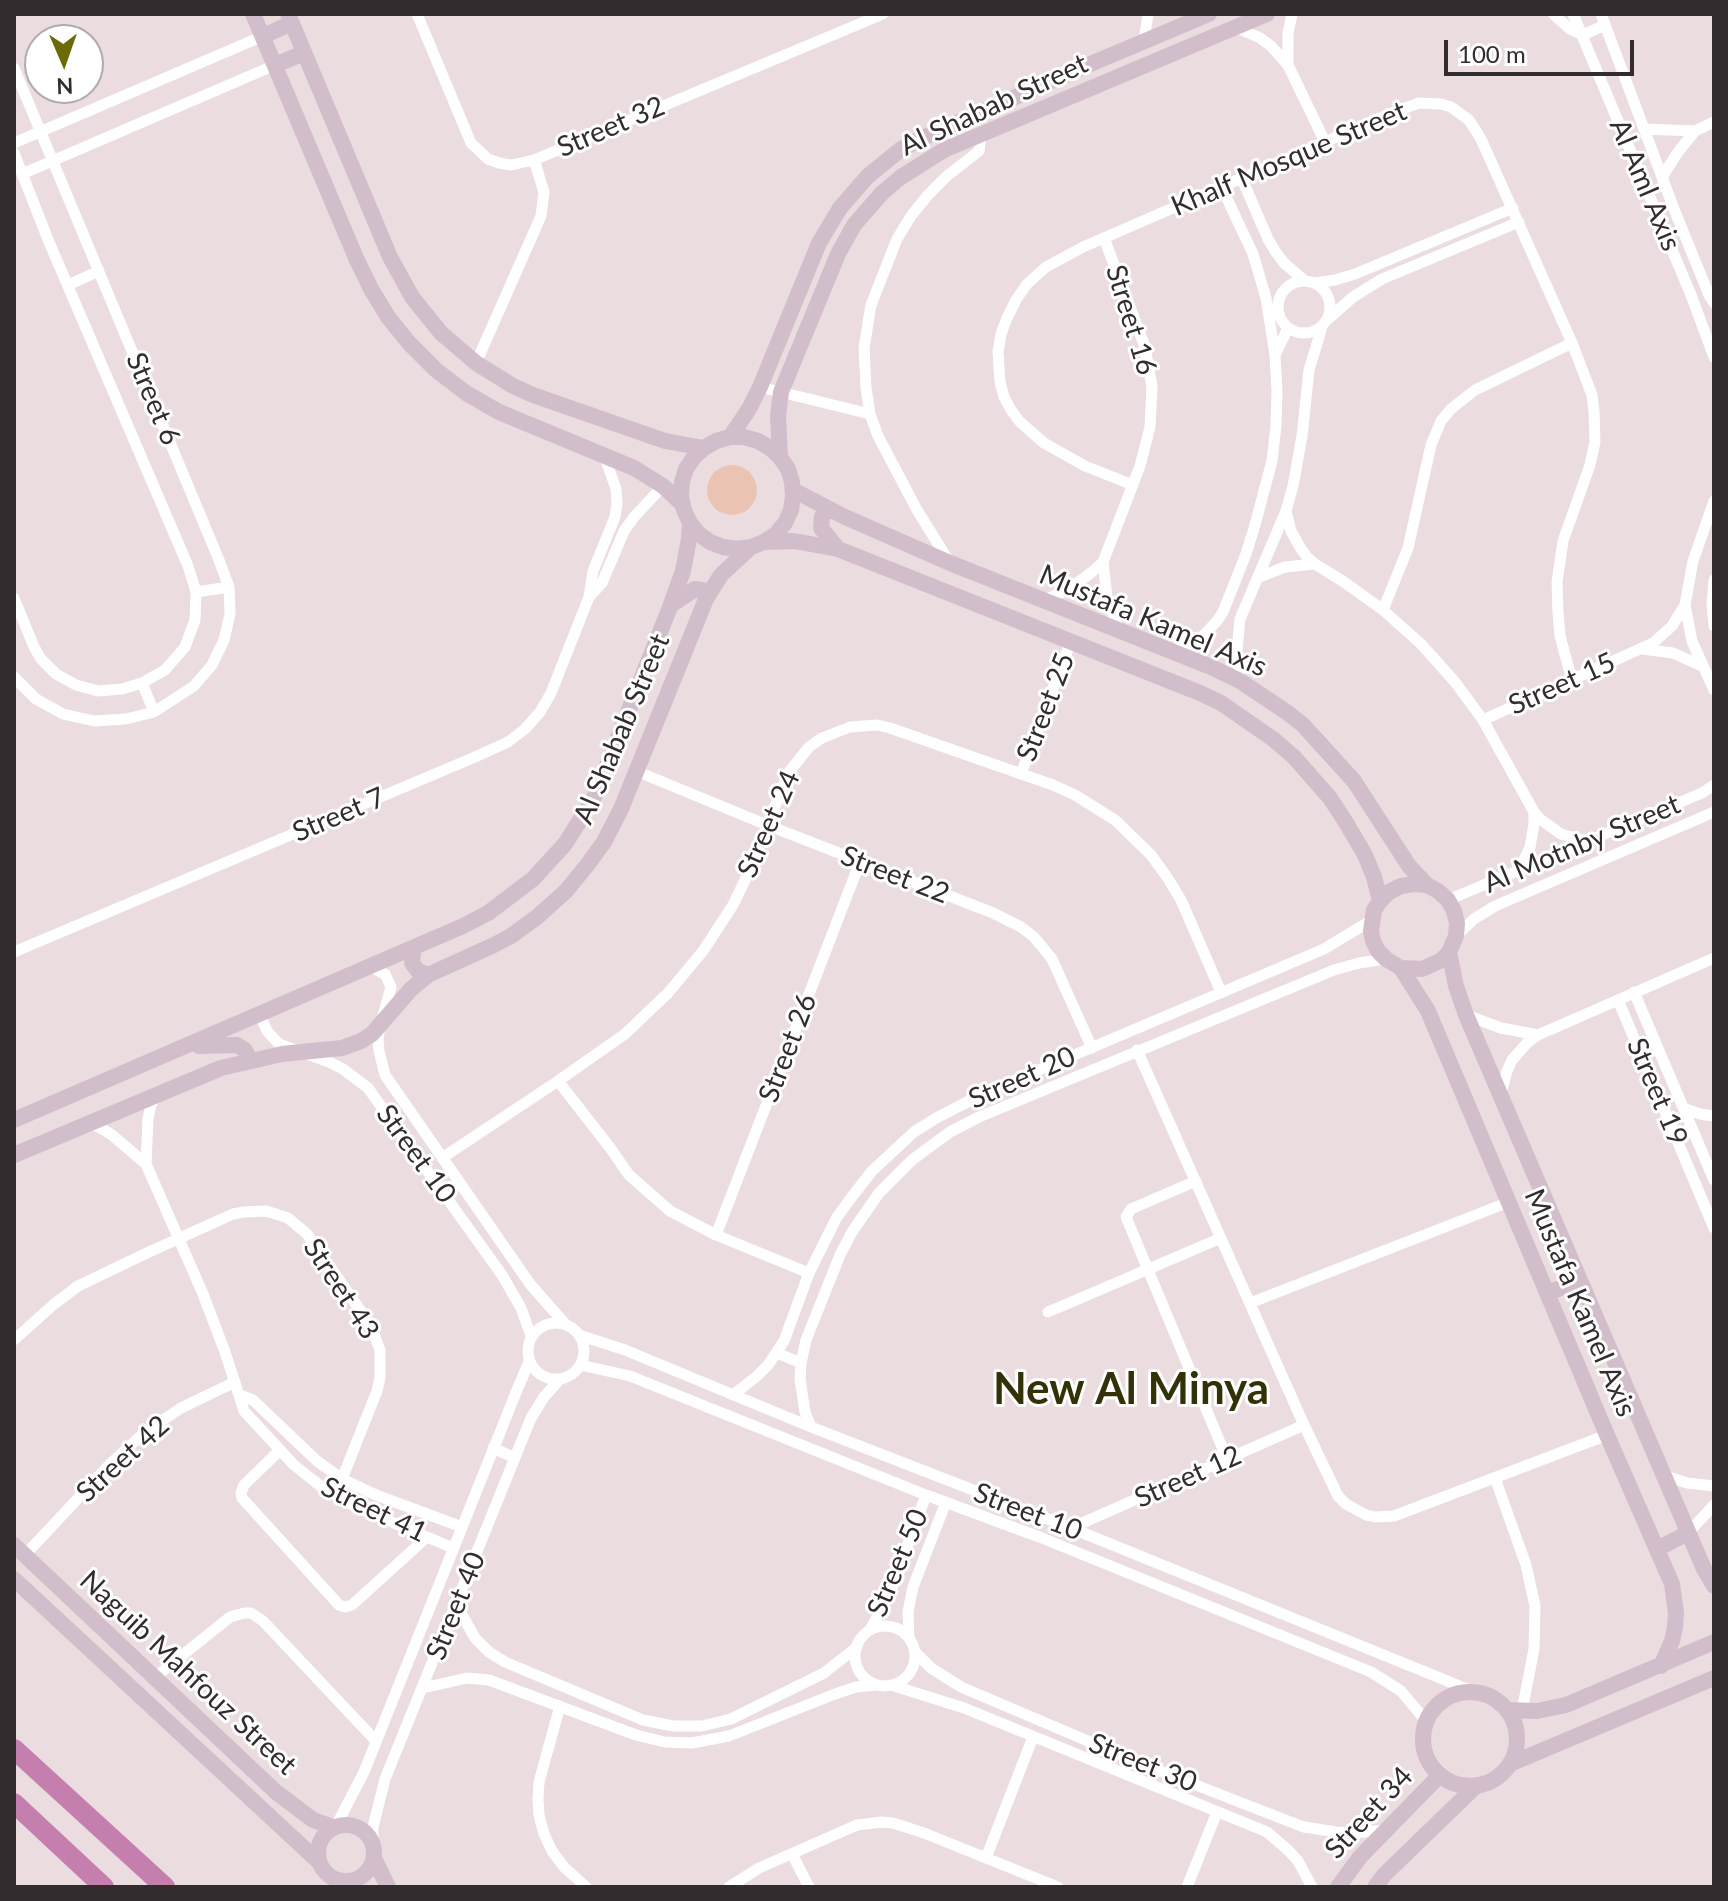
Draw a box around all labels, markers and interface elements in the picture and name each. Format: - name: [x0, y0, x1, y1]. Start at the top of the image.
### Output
- north arrow: [24, 24, 104, 104]
- scale bar: [1448, 24, 1638, 74]
- text: 100 m: [1458, 39, 1526, 68]
- street label: Al Shabab Street: [895, 47, 1093, 163]
- text: N: [56, 73, 74, 100]
- street label: Street 32: [552, 89, 670, 165]
- street label: Khalf Mosque Street: [1166, 94, 1412, 224]
- street label: Al Aml Axis: [1602, 114, 1688, 256]
- street label: Street 16: [1098, 261, 1164, 379]
- street label: Street 6: [119, 348, 187, 450]
- street label: Mustafa Kamel Axis: [1034, 558, 1272, 684]
- street label: Al Shabab Street: [567, 629, 677, 829]
- street label: Street 15: [1503, 646, 1621, 722]
- street label: Street 25: [1010, 648, 1082, 766]
- street label: Street 24: [731, 765, 807, 883]
- street label: Street 7: [288, 781, 390, 849]
- street label: Al Motnby Street: [1479, 787, 1685, 901]
- street label: Street 22: [836, 839, 954, 911]
- street label: Street 26: [752, 989, 824, 1107]
- street label: Street 19: [1619, 1033, 1695, 1151]
- street label: Street 20: [963, 1040, 1081, 1116]
- street label: Street 10: [369, 1098, 463, 1210]
- street label: Mustafa Kamel Axis: [1517, 1184, 1643, 1422]
- street label: Street 43: [296, 1232, 386, 1346]
- district label: New Al Minya: [993, 1364, 1269, 1416]
- street label: Street 42: [70, 1409, 176, 1509]
- street label: Street 12: [1129, 1439, 1247, 1515]
- street label: Street 41: [316, 1470, 432, 1550]
- street label: Street 10: [969, 1476, 1087, 1548]
- street label: Street 50: [860, 1504, 936, 1622]
- street label: Street 40: [419, 1547, 493, 1665]
- street label: Naguib Mahfouz Street: [73, 1564, 303, 1782]
- street label: Street 30: [1084, 1726, 1202, 1800]
- street label: Street 34: [1318, 1760, 1420, 1866]

